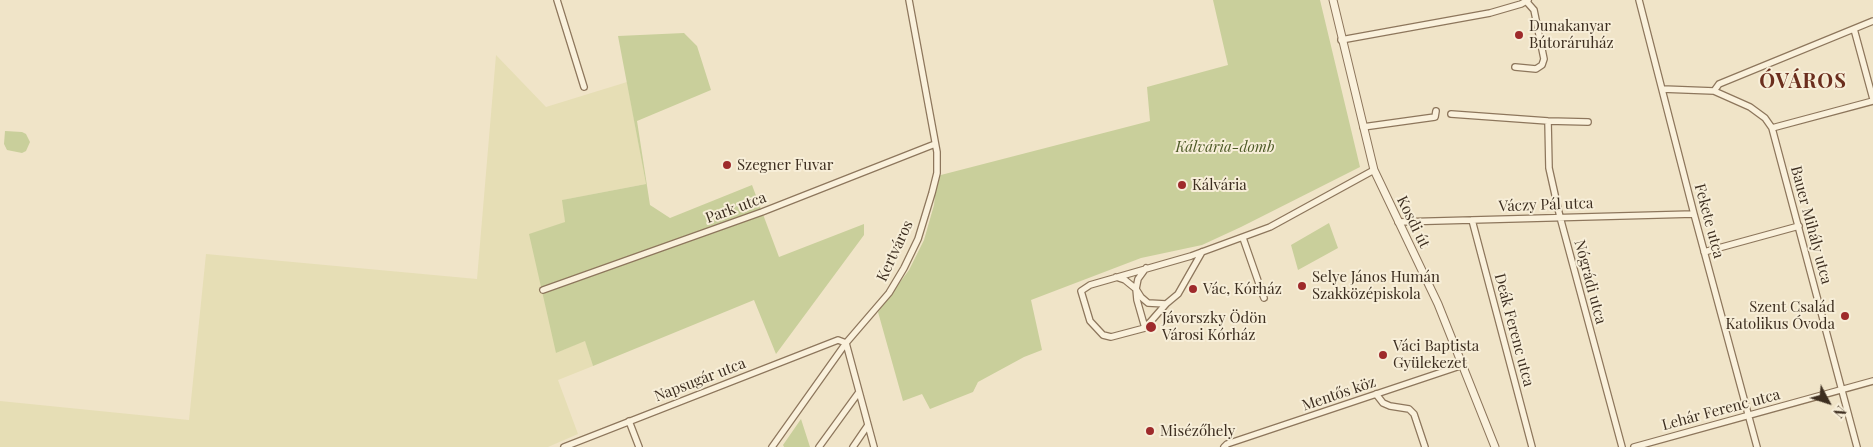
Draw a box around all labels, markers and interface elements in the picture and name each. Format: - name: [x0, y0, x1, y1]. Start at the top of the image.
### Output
- place label: Dunakanyar Bútoráruház: [1529, 17, 1614, 52]
- marker: Dunakanyar Bútoráruház: [1513, 29, 1525, 41]
- district label: ÓVÁROS: [1758, 70, 1848, 94]
- park label: Kálvária-domb: [1175, 138, 1275, 156]
- place label: Szegner Fuvar: [737, 156, 833, 174]
- marker: Szegner Fuvar: [721, 159, 733, 171]
- street label: Bauer Mihály utca: [1787, 164, 1835, 286]
- place label: Kálvária: [1192, 176, 1247, 194]
- marker: Kálvária: [1176, 179, 1188, 191]
- street label: Fekete utca: [1690, 182, 1728, 260]
- street label: Park utca: [703, 189, 769, 227]
- street label: Kosdi út: [1393, 193, 1433, 251]
- street label: Váczy Pál utca: [1498, 194, 1594, 216]
- street label: Kertváros: [873, 218, 917, 284]
- street label: Nógrádi utca: [1570, 238, 1610, 326]
- place label: Selye János Humán Szakközépiskola: [1312, 268, 1440, 303]
- street label: Deák Ferenc utca: [1490, 271, 1538, 389]
- place label: Vác, Kórház: [1203, 280, 1282, 298]
- marker: Selye János Humán Szakközépiskola: [1296, 280, 1308, 292]
- marker: Vác, Kórház: [1187, 283, 1199, 295]
- place label: Szent Család Katolikus Óvoda: [1726, 298, 1835, 333]
- place label: Jávorszky Ödön Városi Kórház: [1162, 309, 1266, 344]
- marker: Szent Család Katolikus Óvoda: [1839, 310, 1851, 322]
- marker: Jávorszky Ödön Városi Kórház: [1144, 320, 1158, 334]
- place label: Váci Baptista Gyülekezet: [1393, 337, 1479, 372]
- marker: Váci Baptista Gyülekezet: [1377, 349, 1389, 361]
- street label: Napsugár utca: [652, 354, 748, 406]
- street label: Mentős köz: [1300, 373, 1378, 415]
- north arrow: [1803, 377, 1853, 427]
- street label: Lehár Ferenc utca: [1660, 386, 1782, 434]
- text: N: [1829, 402, 1850, 422]
- place label: Misézőhely: [1160, 422, 1235, 440]
- marker: Misézőhely: [1144, 425, 1156, 437]

